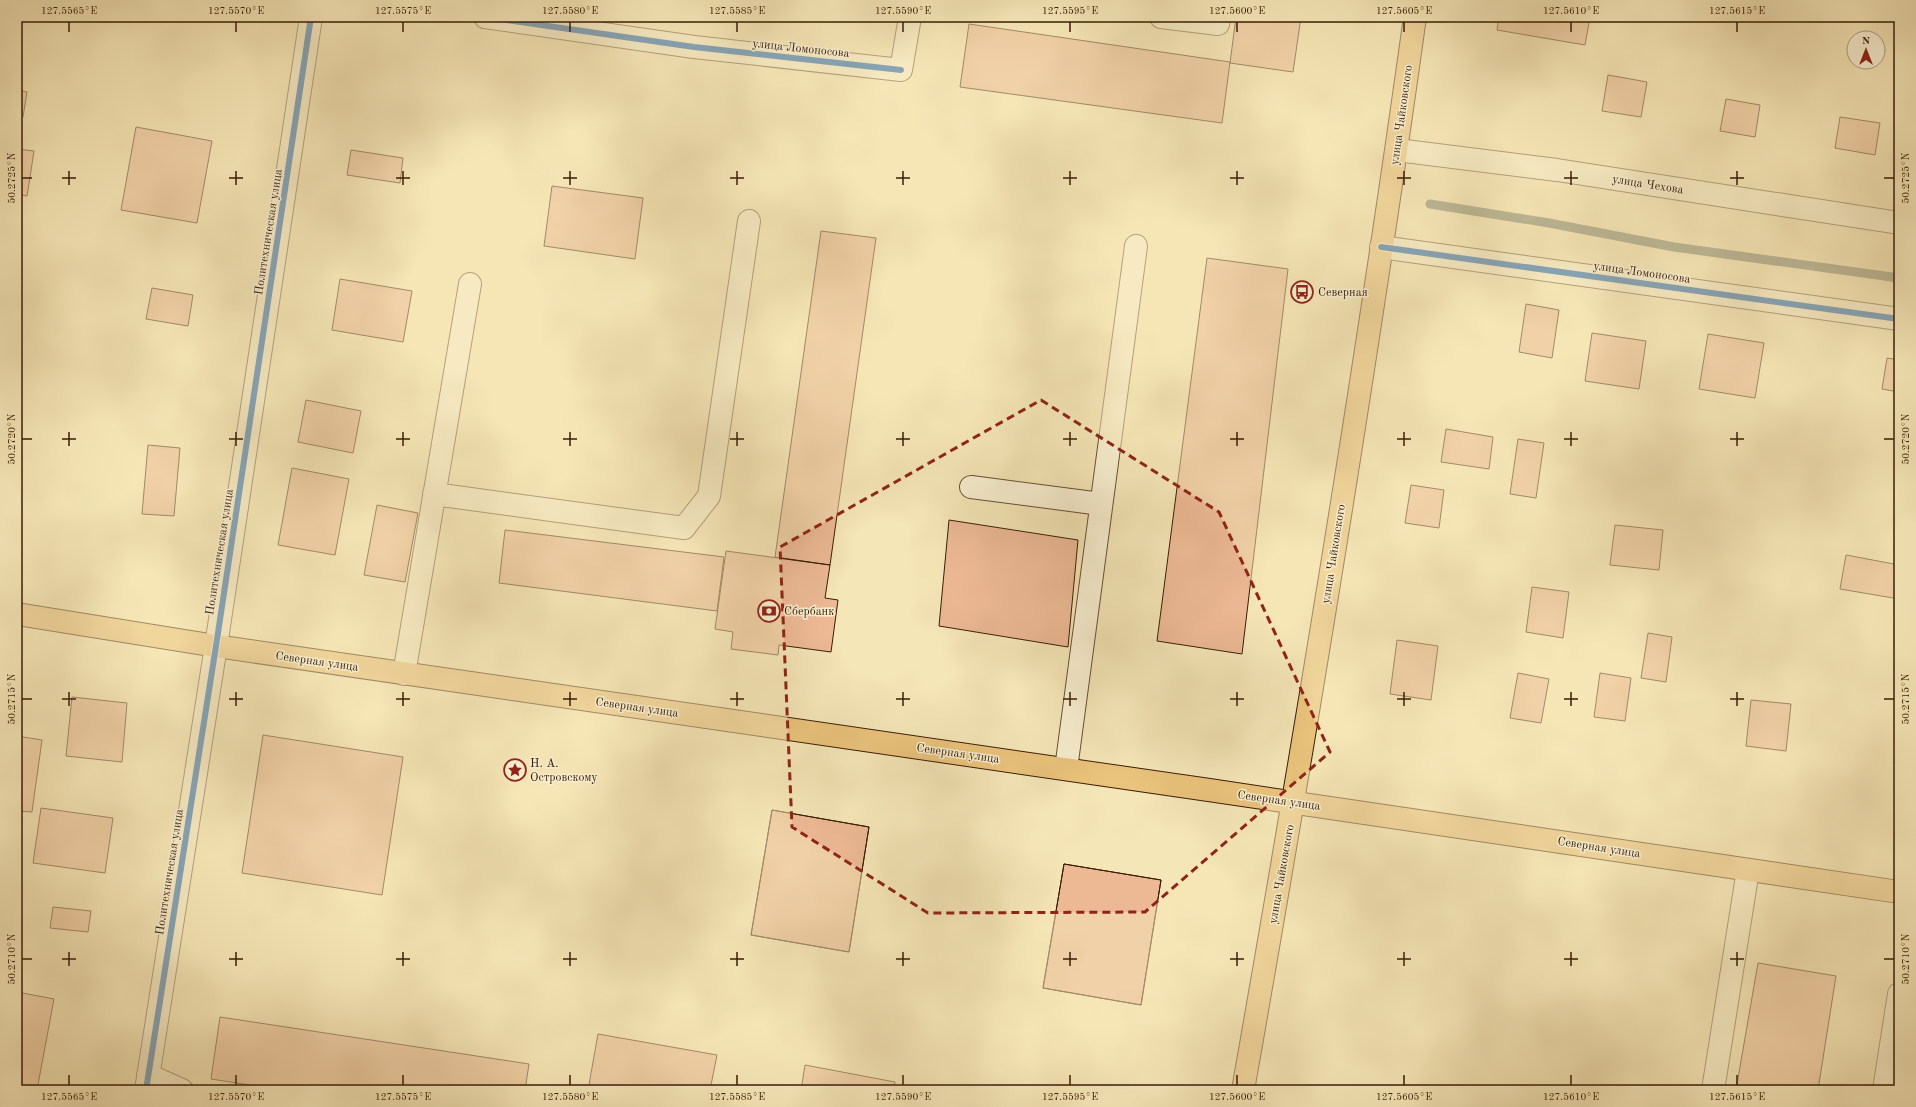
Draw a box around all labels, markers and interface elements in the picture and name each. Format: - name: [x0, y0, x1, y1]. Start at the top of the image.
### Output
- text: 127.5565°E: [41, 6, 97, 16]
- text: 127.5570°E: [208, 6, 264, 16]
- text: 127.5575°E: [375, 6, 431, 16]
- text: 127.5580°E: [542, 6, 598, 16]
- text: 127.5585°E: [709, 6, 765, 16]
- text: 127.5590°E: [875, 6, 931, 16]
- text: 127.5595°E: [1042, 6, 1098, 16]
- text: 127.5600°E: [1209, 6, 1265, 16]
- text: 127.5605°E: [1376, 6, 1432, 16]
- text: 127.5610°E: [1543, 6, 1599, 16]
- text: 127.5615°E: [1709, 6, 1765, 16]
- north arrow: [1846, 30, 1886, 70]
- text: N: [1862, 36, 1871, 47]
- street label: улица Ломоносова: [752, 38, 850, 60]
- street label: улица Чайковского: [1389, 64, 1415, 166]
- text: 50.2725°N: [7, 152, 17, 204]
- text: 50.2725°N: [1901, 152, 1911, 204]
- street label: Политехническая улица: [253, 168, 285, 296]
- street label: улица Чехова: [1611, 173, 1684, 197]
- street label: улица Ломоносова: [1593, 260, 1691, 286]
- bus stop icon: Северная: [1289, 279, 1315, 305]
- place label: Северная: [1318, 287, 1368, 299]
- text: 50.2720°N: [7, 413, 17, 465]
- text: 50.2720°N: [1901, 413, 1911, 465]
- street label: Политехническая улица: [204, 488, 236, 616]
- street label: улица Чайковского: [1320, 503, 1348, 605]
- bank icon: Сбербанк: [756, 598, 782, 624]
- place label: Сбербанк: [784, 606, 834, 618]
- street label: Северная улица: [275, 650, 359, 674]
- text: 50.2715°N: [7, 673, 17, 725]
- text: 50.2715°N: [1901, 673, 1911, 725]
- street label: Северная улица: [595, 696, 679, 720]
- street label: Северная улица: [916, 742, 1000, 766]
- place icon: Н. А. Островскому: [502, 757, 528, 783]
- place label: Н. А. Островскому: [530, 758, 598, 784]
- street label: Северная улица: [1237, 789, 1321, 813]
- street label: Политехническая улица: [154, 808, 186, 936]
- street label: улица Чайковского: [1267, 823, 1297, 925]
- street label: Северная улица: [1556, 836, 1641, 860]
- text: 50.2710°N: [7, 933, 17, 985]
- text: 50.2710°N: [1901, 933, 1911, 985]
- text: 127.5565°E: [41, 1092, 97, 1102]
- text: 127.5570°E: [208, 1092, 264, 1102]
- text: 127.5575°E: [375, 1092, 431, 1102]
- text: 127.5580°E: [542, 1092, 598, 1102]
- text: 127.5585°E: [709, 1092, 765, 1102]
- text: 127.5590°E: [875, 1092, 931, 1102]
- text: 127.5595°E: [1042, 1092, 1098, 1102]
- text: 127.5600°E: [1209, 1092, 1265, 1102]
- text: 127.5605°E: [1376, 1092, 1432, 1102]
- text: 127.5610°E: [1543, 1092, 1599, 1102]
- text: 127.5615°E: [1709, 1092, 1765, 1102]

